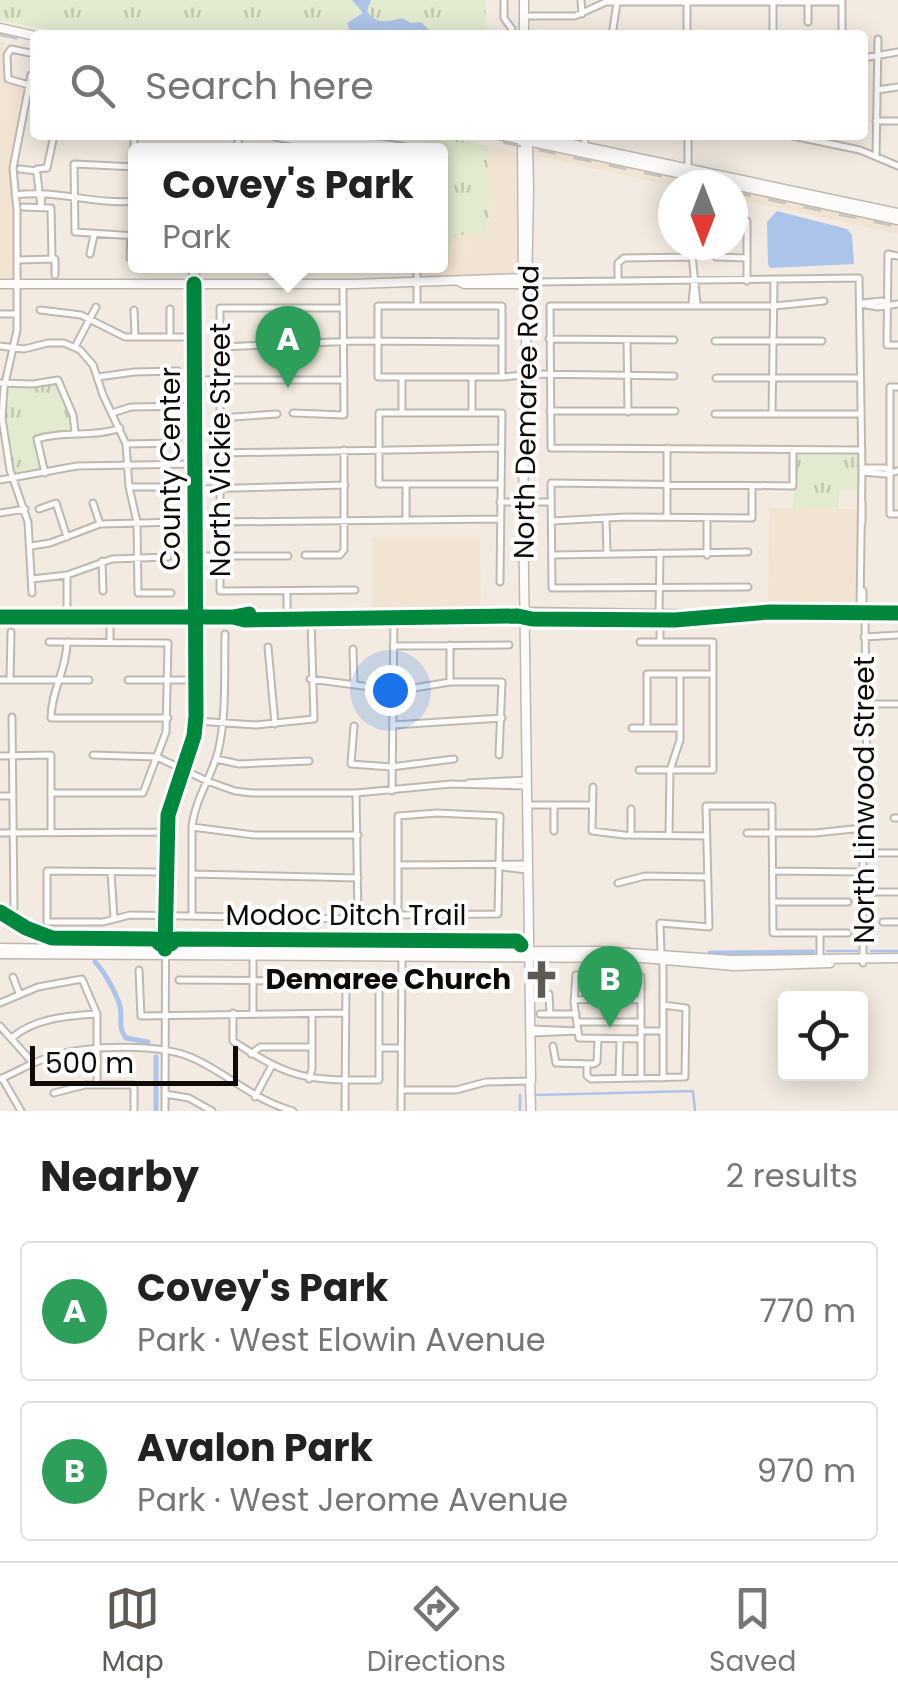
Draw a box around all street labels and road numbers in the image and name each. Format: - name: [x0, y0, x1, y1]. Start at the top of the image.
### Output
- street label: North Demaree Road: [504, 265, 549, 559]
- street label: North Vickie Street: [201, 323, 240, 577]
- street label: County Center: [151, 367, 190, 571]
- street label: North Linwood Street: [845, 656, 884, 944]
- street label: Modoc Ditch Trail: [226, 896, 466, 935]

